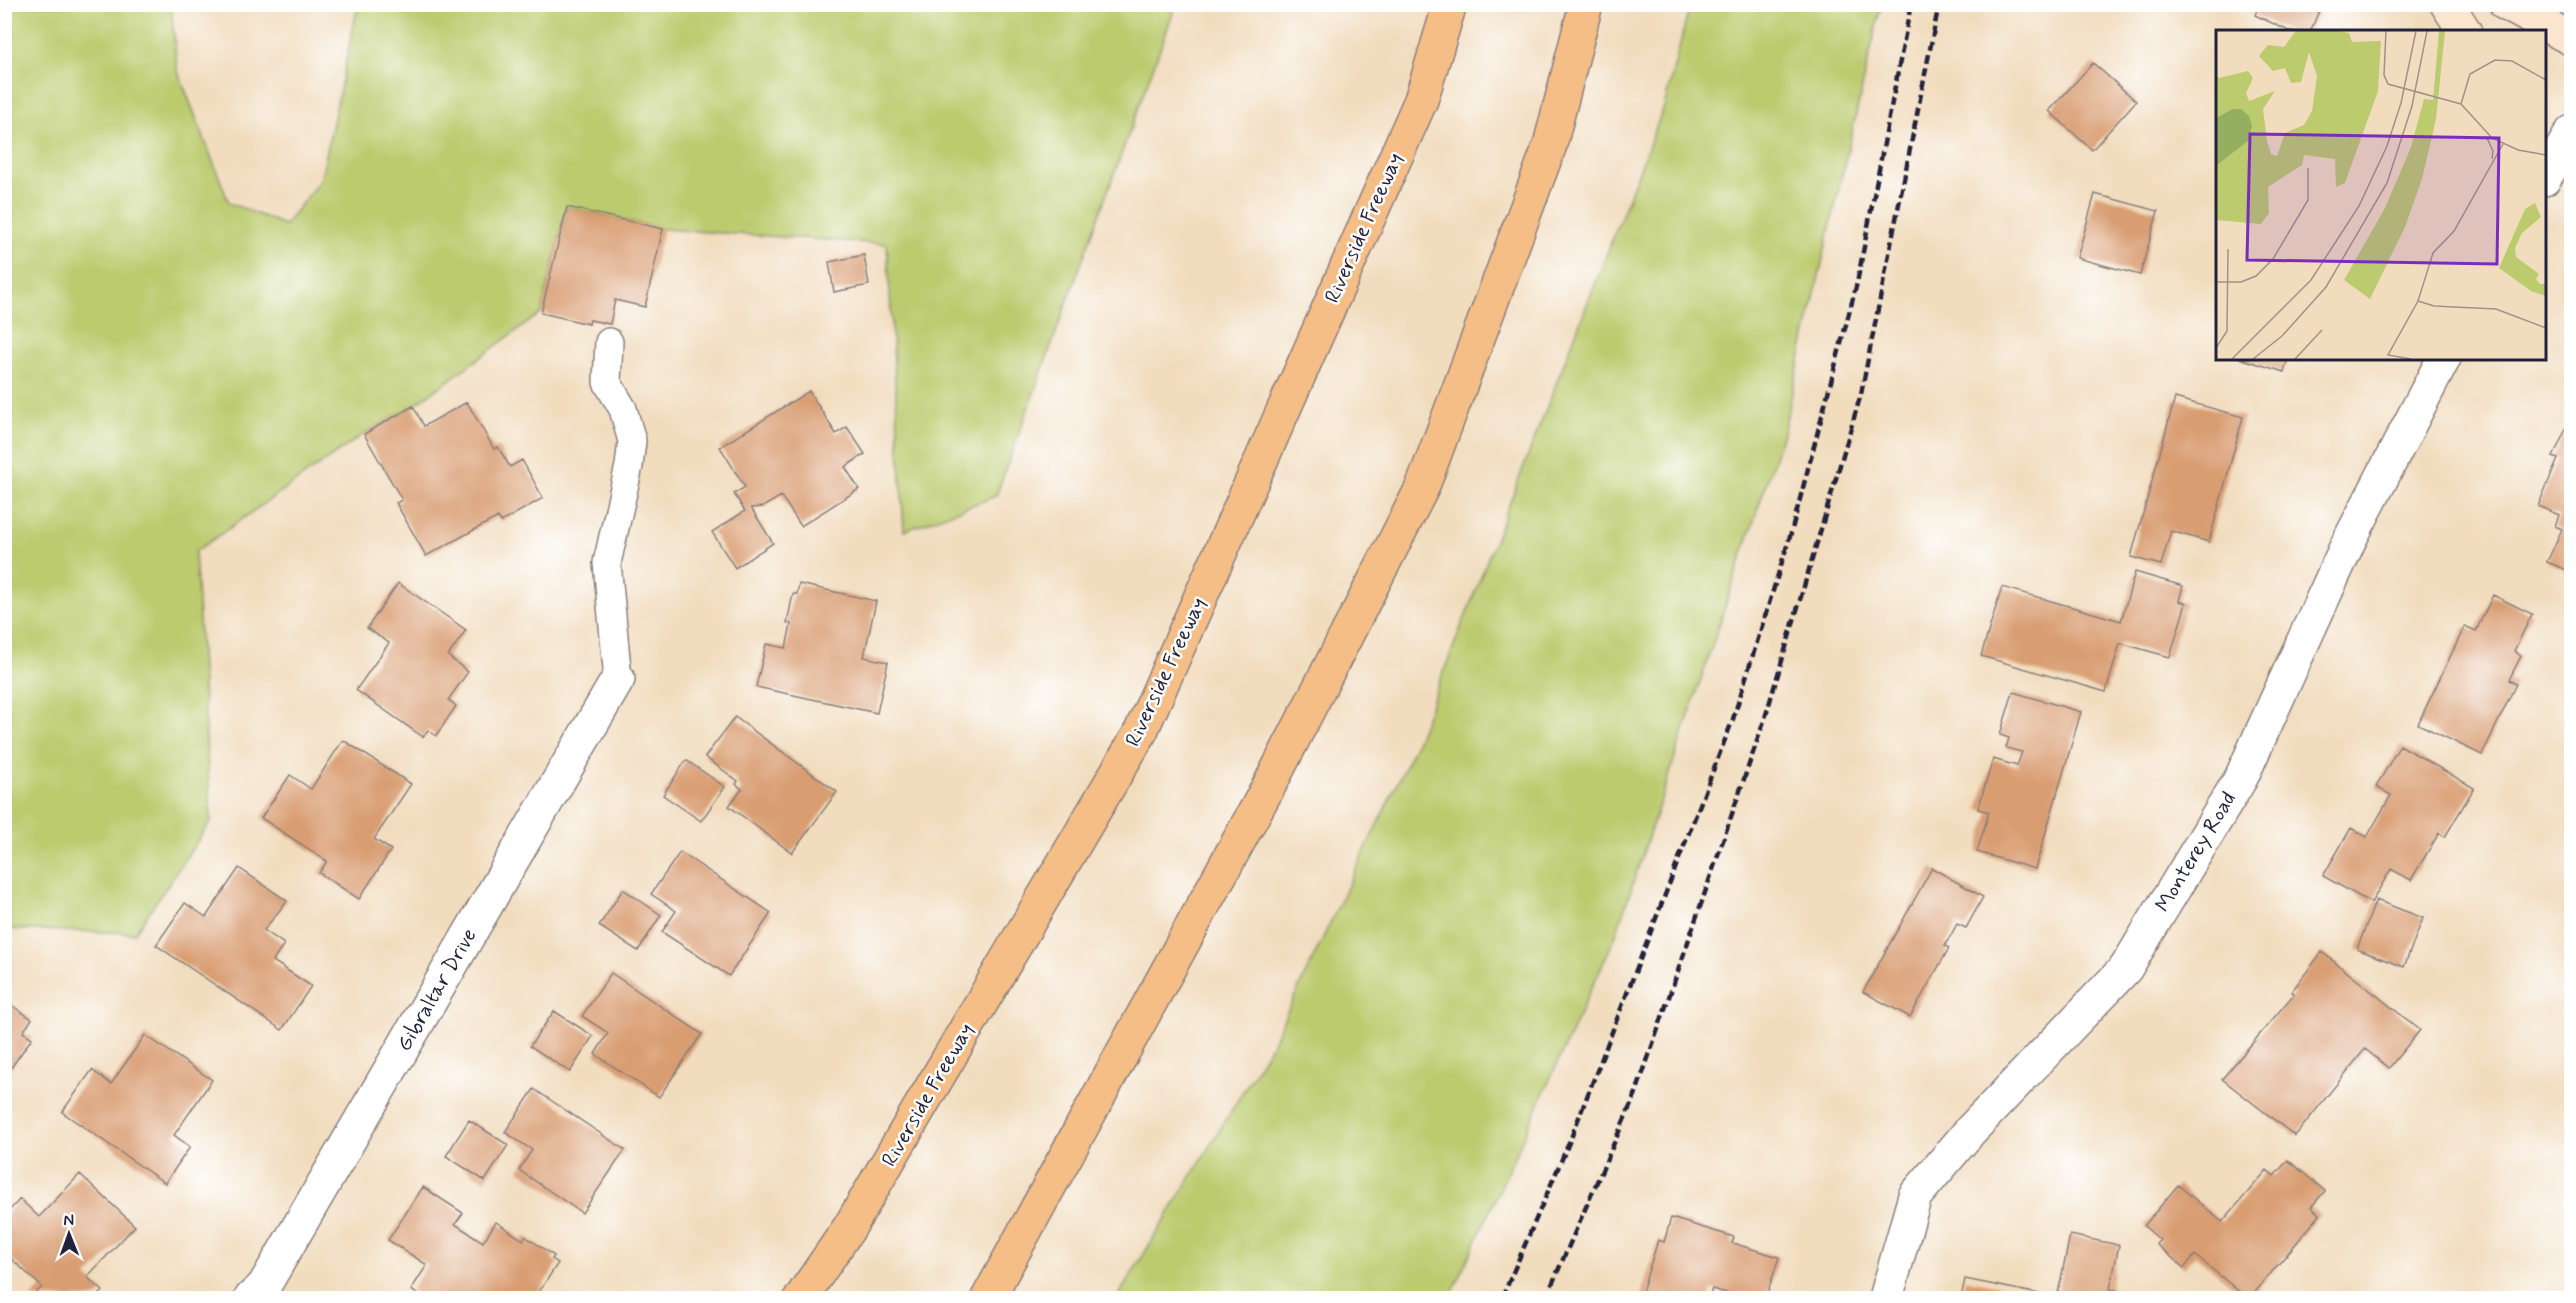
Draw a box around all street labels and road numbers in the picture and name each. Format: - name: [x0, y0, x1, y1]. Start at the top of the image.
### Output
- street label: Riverside Freeway: [1318, 149, 1410, 307]
- street label: Riverside Freeway: [1119, 593, 1213, 751]
- street label: Monterey Road: [2149, 787, 2243, 917]
- street label: Gibraltar Drive: [391, 924, 483, 1056]
- street label: Riverside Freeway: [876, 1018, 980, 1172]

